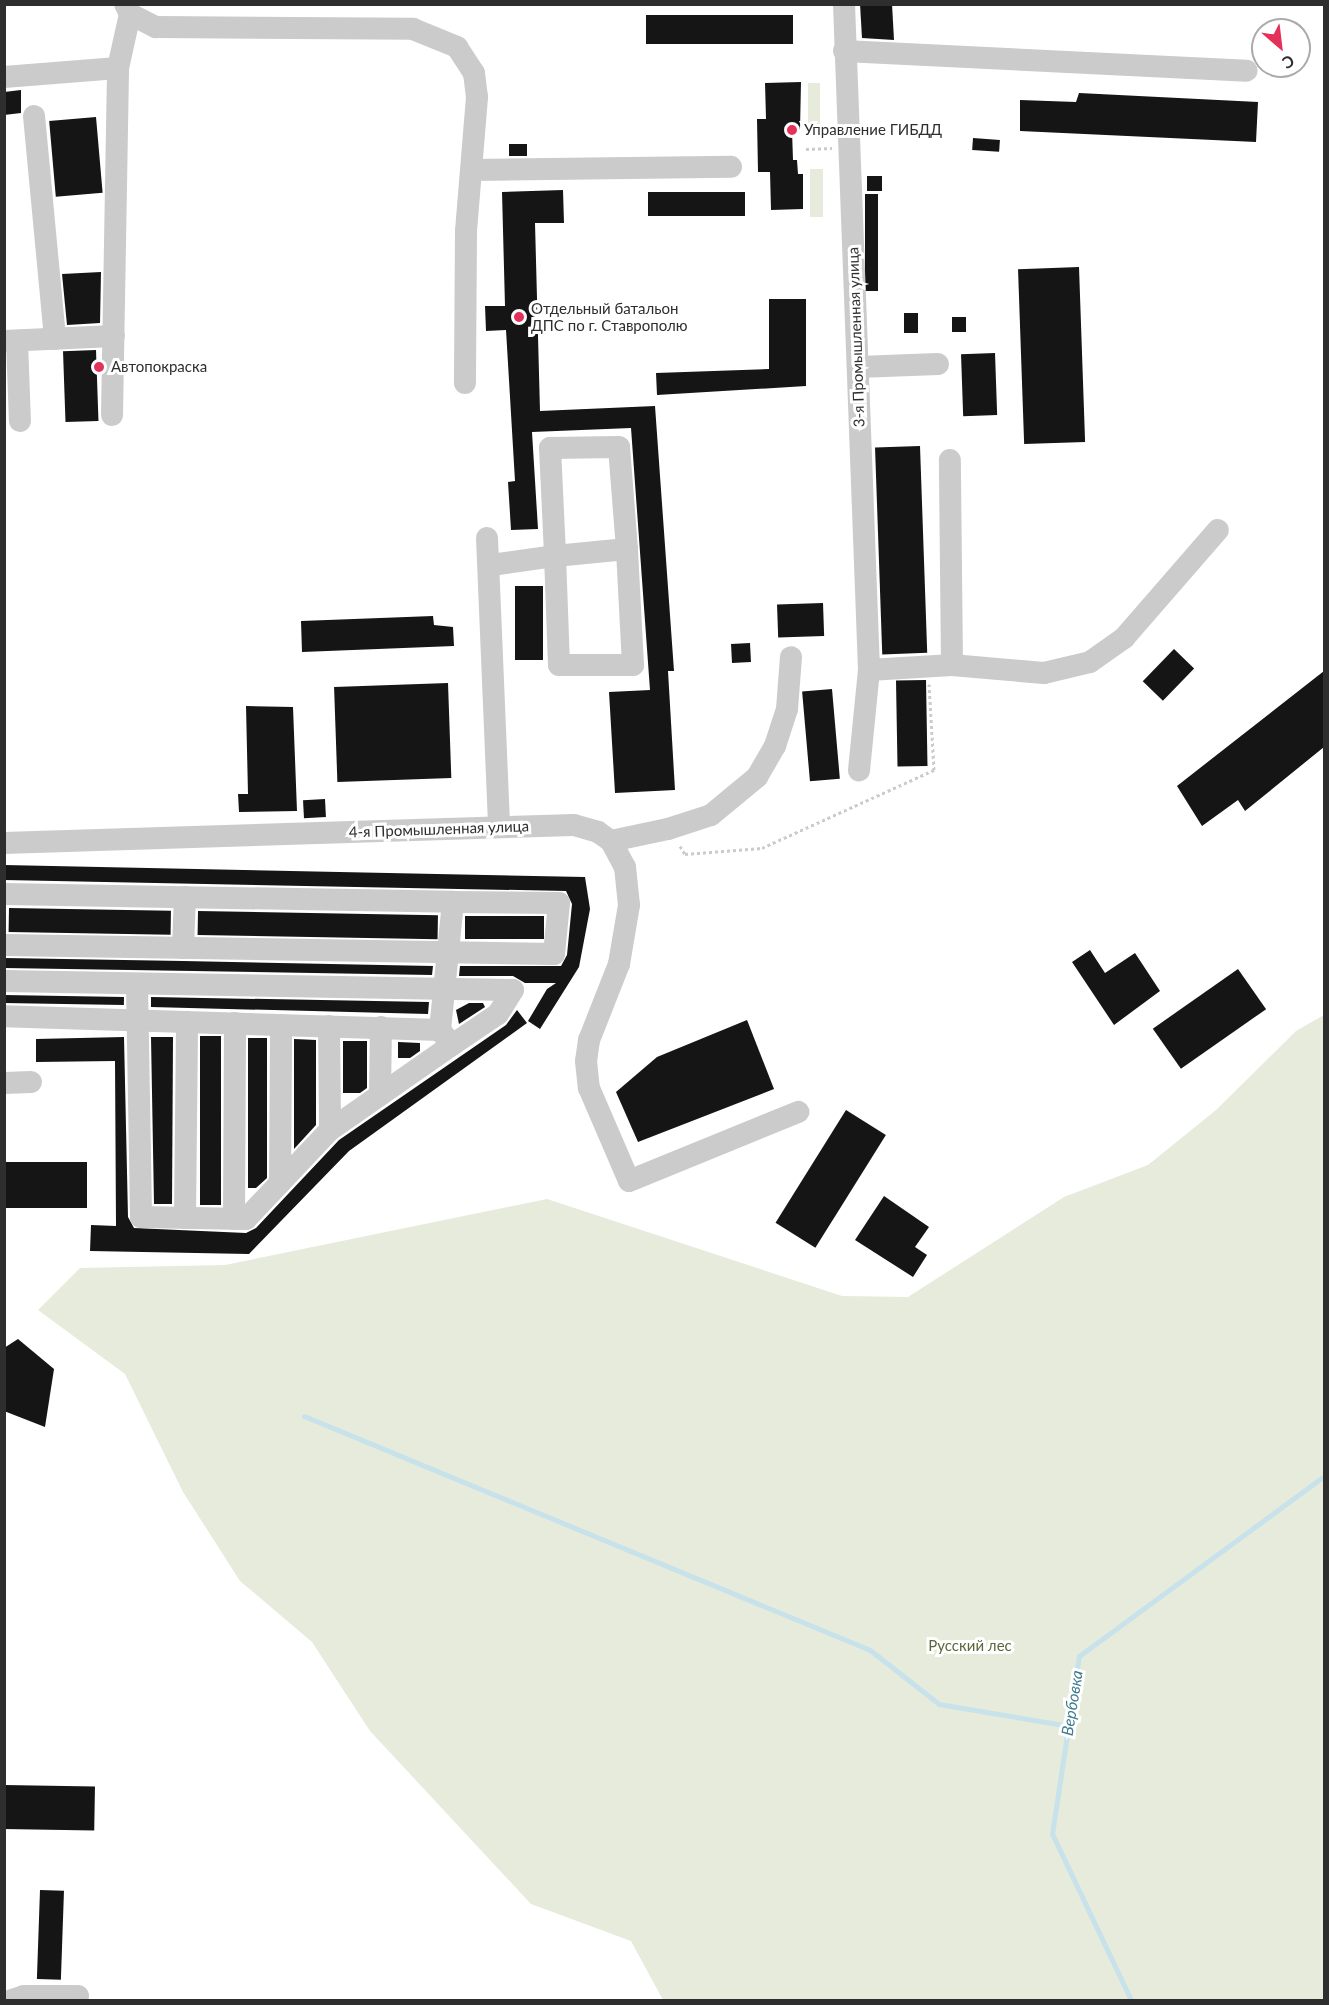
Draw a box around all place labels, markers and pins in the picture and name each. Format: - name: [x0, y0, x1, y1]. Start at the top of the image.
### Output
- place label: Управление ГИБДД: [804, 121, 942, 139]
- marker: Управление ГИБДД: [785, 123, 799, 137]
- place label: Отдельный батальон ДПС по г. Ставрополю: [531, 299, 687, 334]
- marker: Отдельный батальон ДПС по г. Ставрополю: [512, 310, 526, 324]
- place label: Автопокраска: [111, 358, 207, 376]
- marker: Автопокраска: [92, 360, 106, 374]

